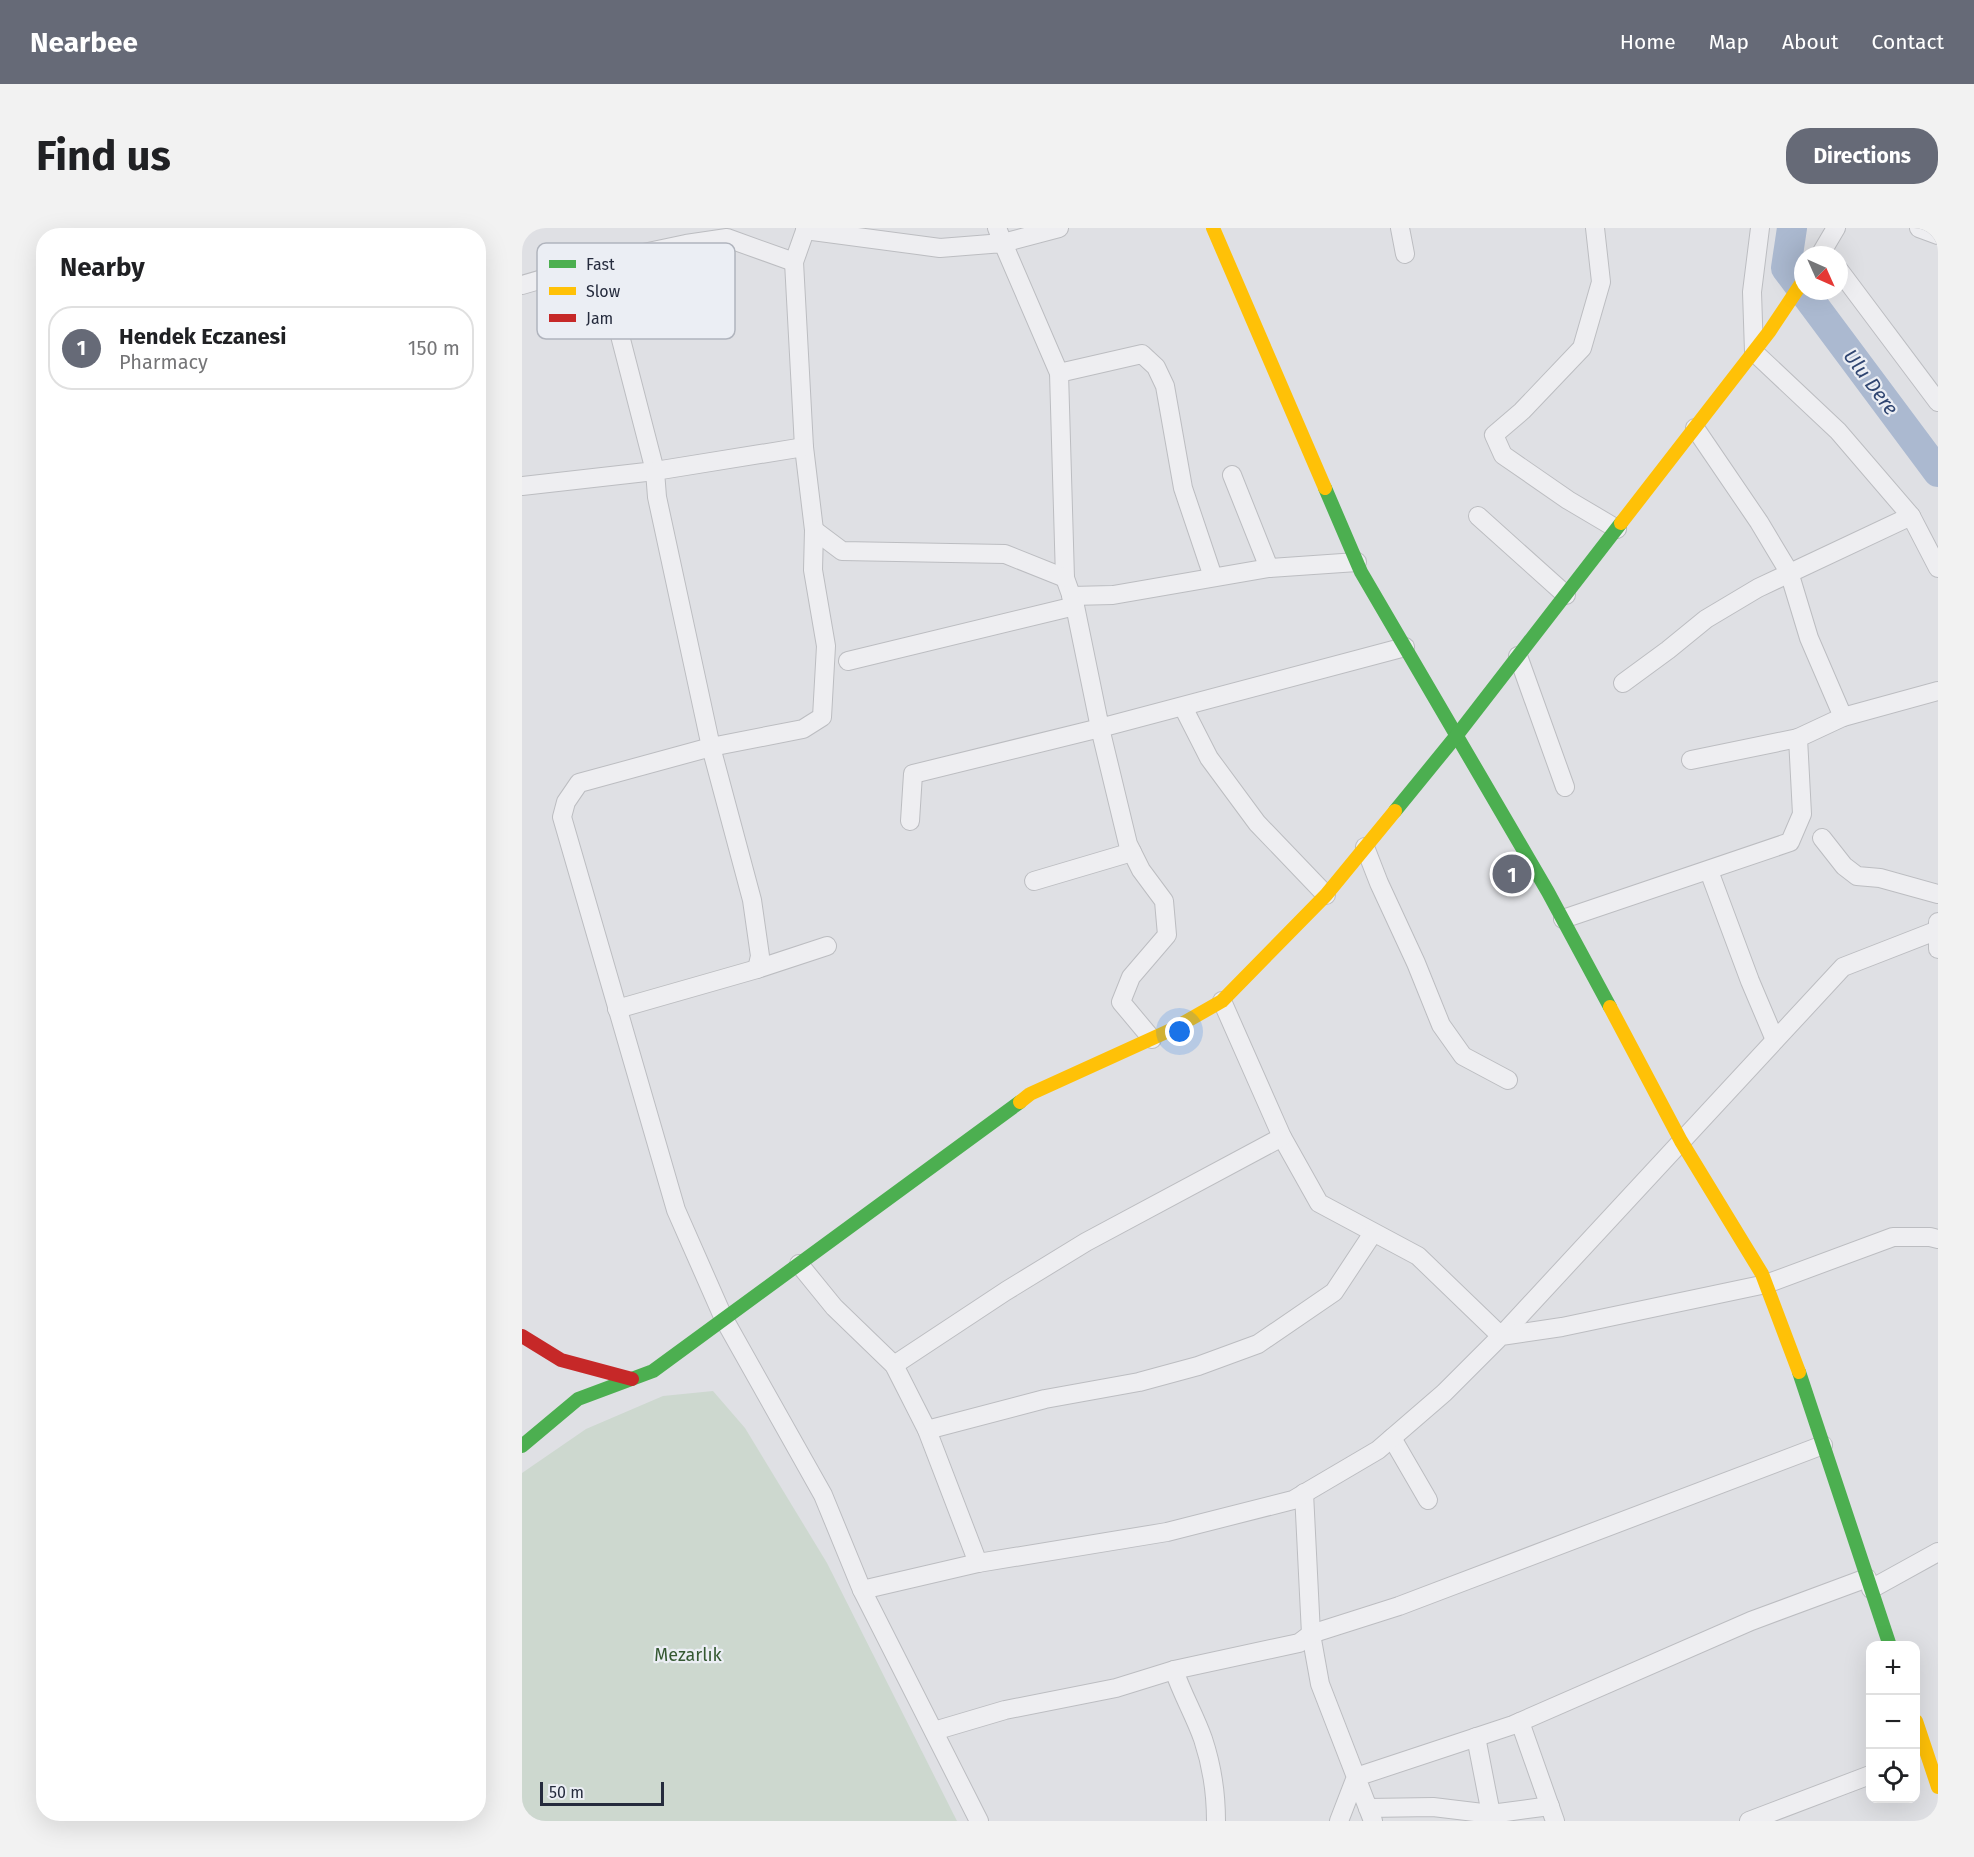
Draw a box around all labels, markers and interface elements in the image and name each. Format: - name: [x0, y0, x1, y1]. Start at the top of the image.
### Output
- text: Nearbee: [30, 26, 138, 59]
- text: Home: [1620, 29, 1676, 55]
- text: Map: [1709, 29, 1749, 55]
- text: About: [1782, 29, 1839, 55]
- text: Contact: [1872, 29, 1944, 55]
- button: Directions: [1786, 128, 1938, 184]
- text: Find us: [36, 131, 171, 181]
- legend: [537, 243, 735, 339]
- north arrow: [1794, 246, 1848, 300]
- text: Nearby: [60, 252, 145, 283]
- text: Fast: [586, 255, 615, 274]
- text: Slow: [586, 282, 621, 301]
- text: Jam: [586, 309, 613, 328]
- text: Hendek Eczanesi: [119, 323, 286, 350]
- text: 1: [77, 336, 86, 360]
- text: 150 m: [408, 336, 460, 360]
- water label: Ulu Dere: [1839, 344, 1903, 420]
- text: Pharmacy: [119, 350, 208, 374]
- pin: 1: [1492, 852, 1532, 896]
- your location: [1165, 1017, 1194, 1046]
- map controls: [1866, 1641, 1920, 1803]
- button: +: [1866, 1641, 1920, 1695]
- park label: Mezarlık: [654, 1644, 723, 1666]
- button: −: [1866, 1695, 1920, 1749]
- button: locate: [1866, 1749, 1920, 1803]
- scale bar: [540, 1779, 664, 1806]
- text: 50 m: [549, 1783, 584, 1802]

